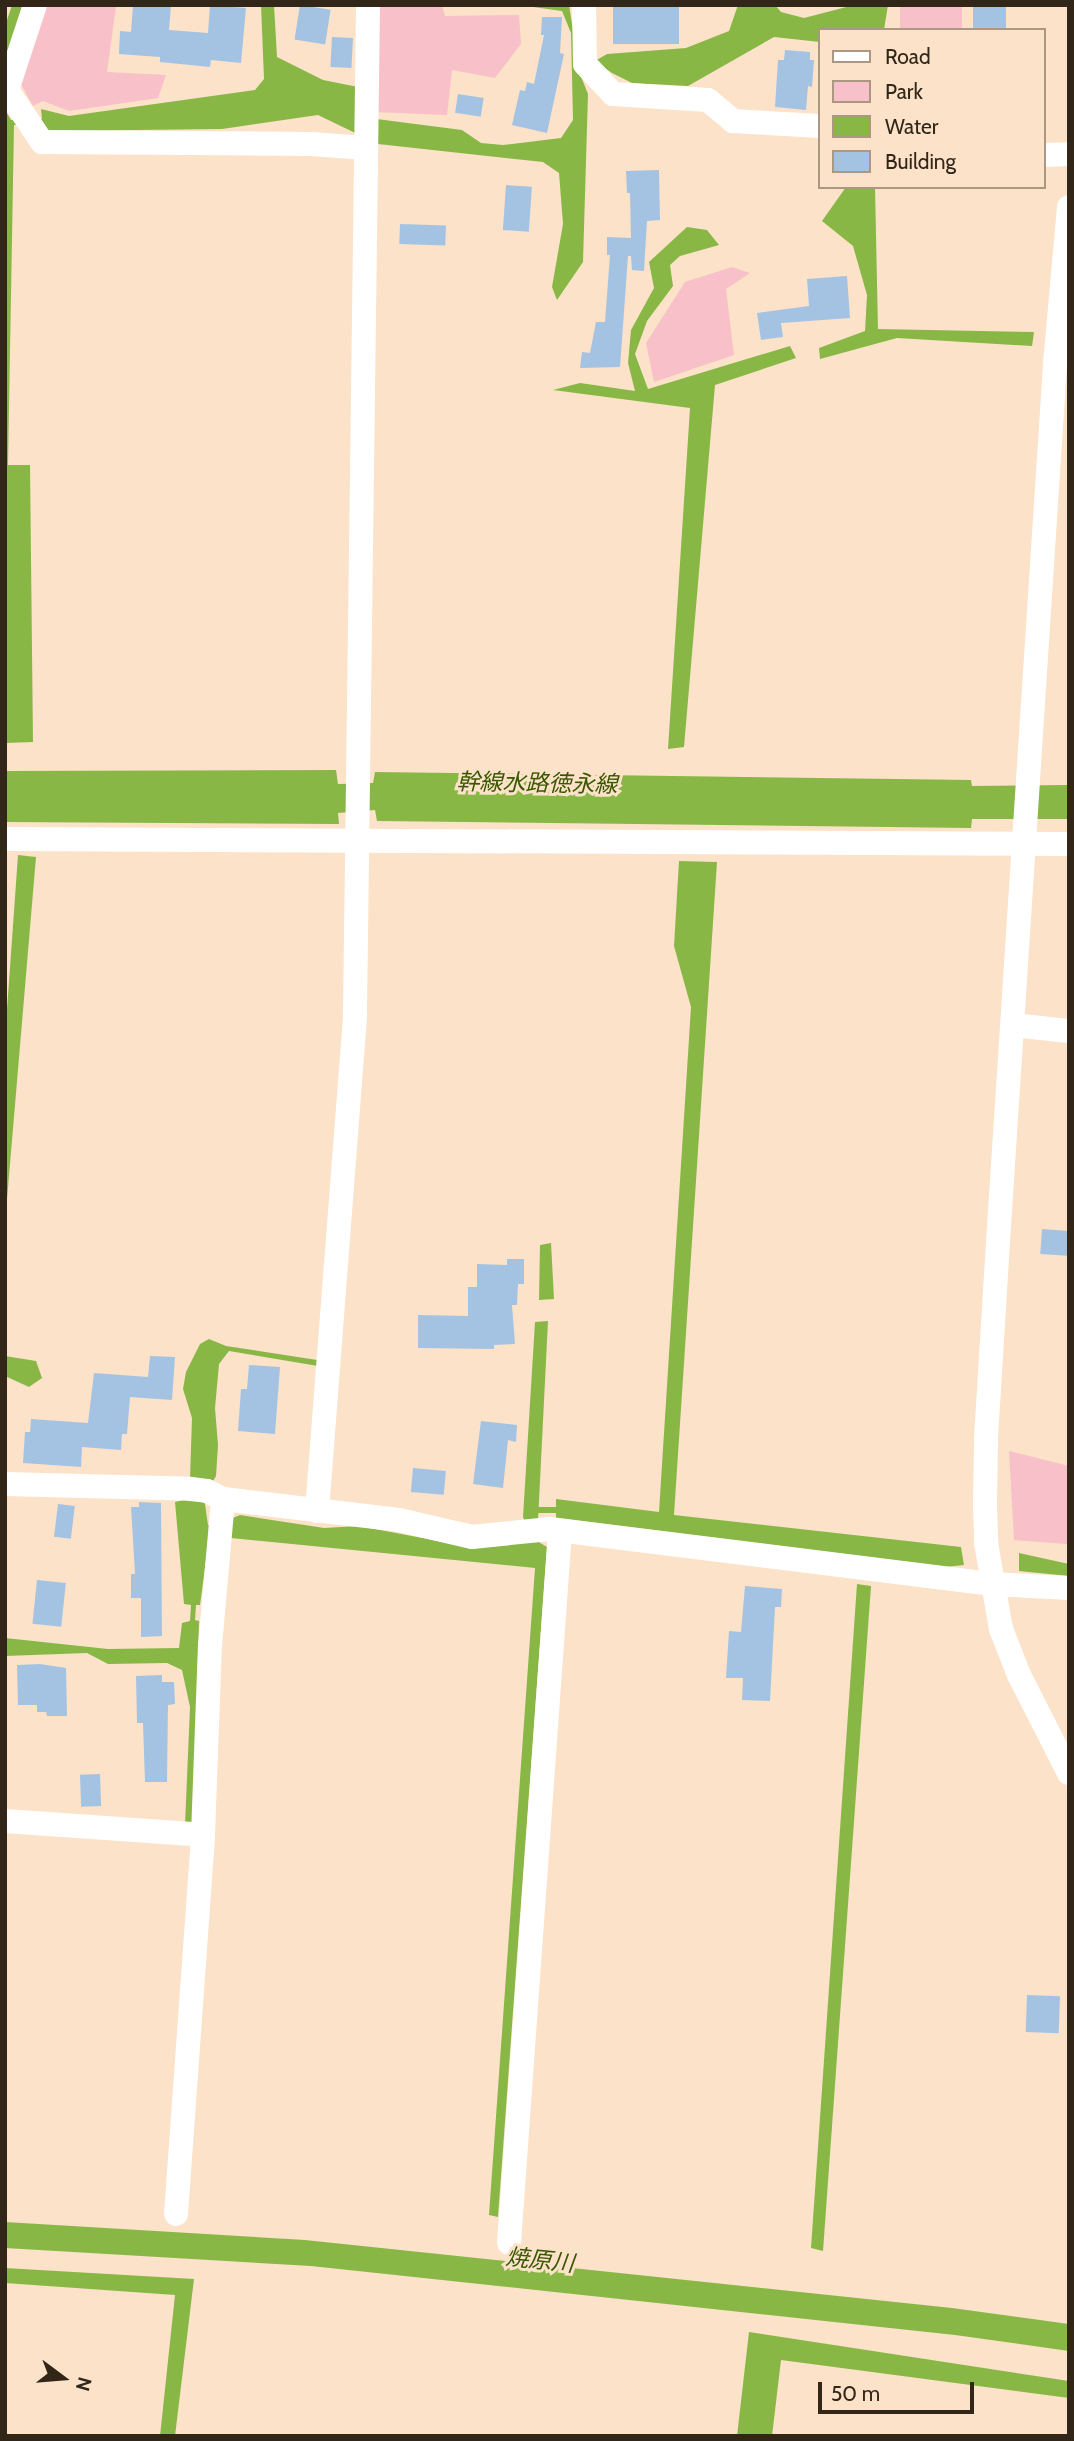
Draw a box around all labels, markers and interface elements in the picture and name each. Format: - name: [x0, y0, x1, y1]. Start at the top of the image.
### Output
- legend: [818, 28, 1046, 189]
- text: Road: [885, 44, 931, 69]
- text: Park: [885, 79, 923, 104]
- text: Water: [885, 114, 938, 139]
- text: Building: [885, 149, 956, 174]
- water label: 幹線水路徳永線: [456, 768, 618, 798]
- water label: 焼原川: [504, 2243, 576, 2277]
- north arrow: [28, 2343, 98, 2413]
- scale bar: [822, 2368, 978, 2412]
- text: N: [71, 2374, 97, 2394]
- text: 50 m: [831, 2381, 880, 2406]

